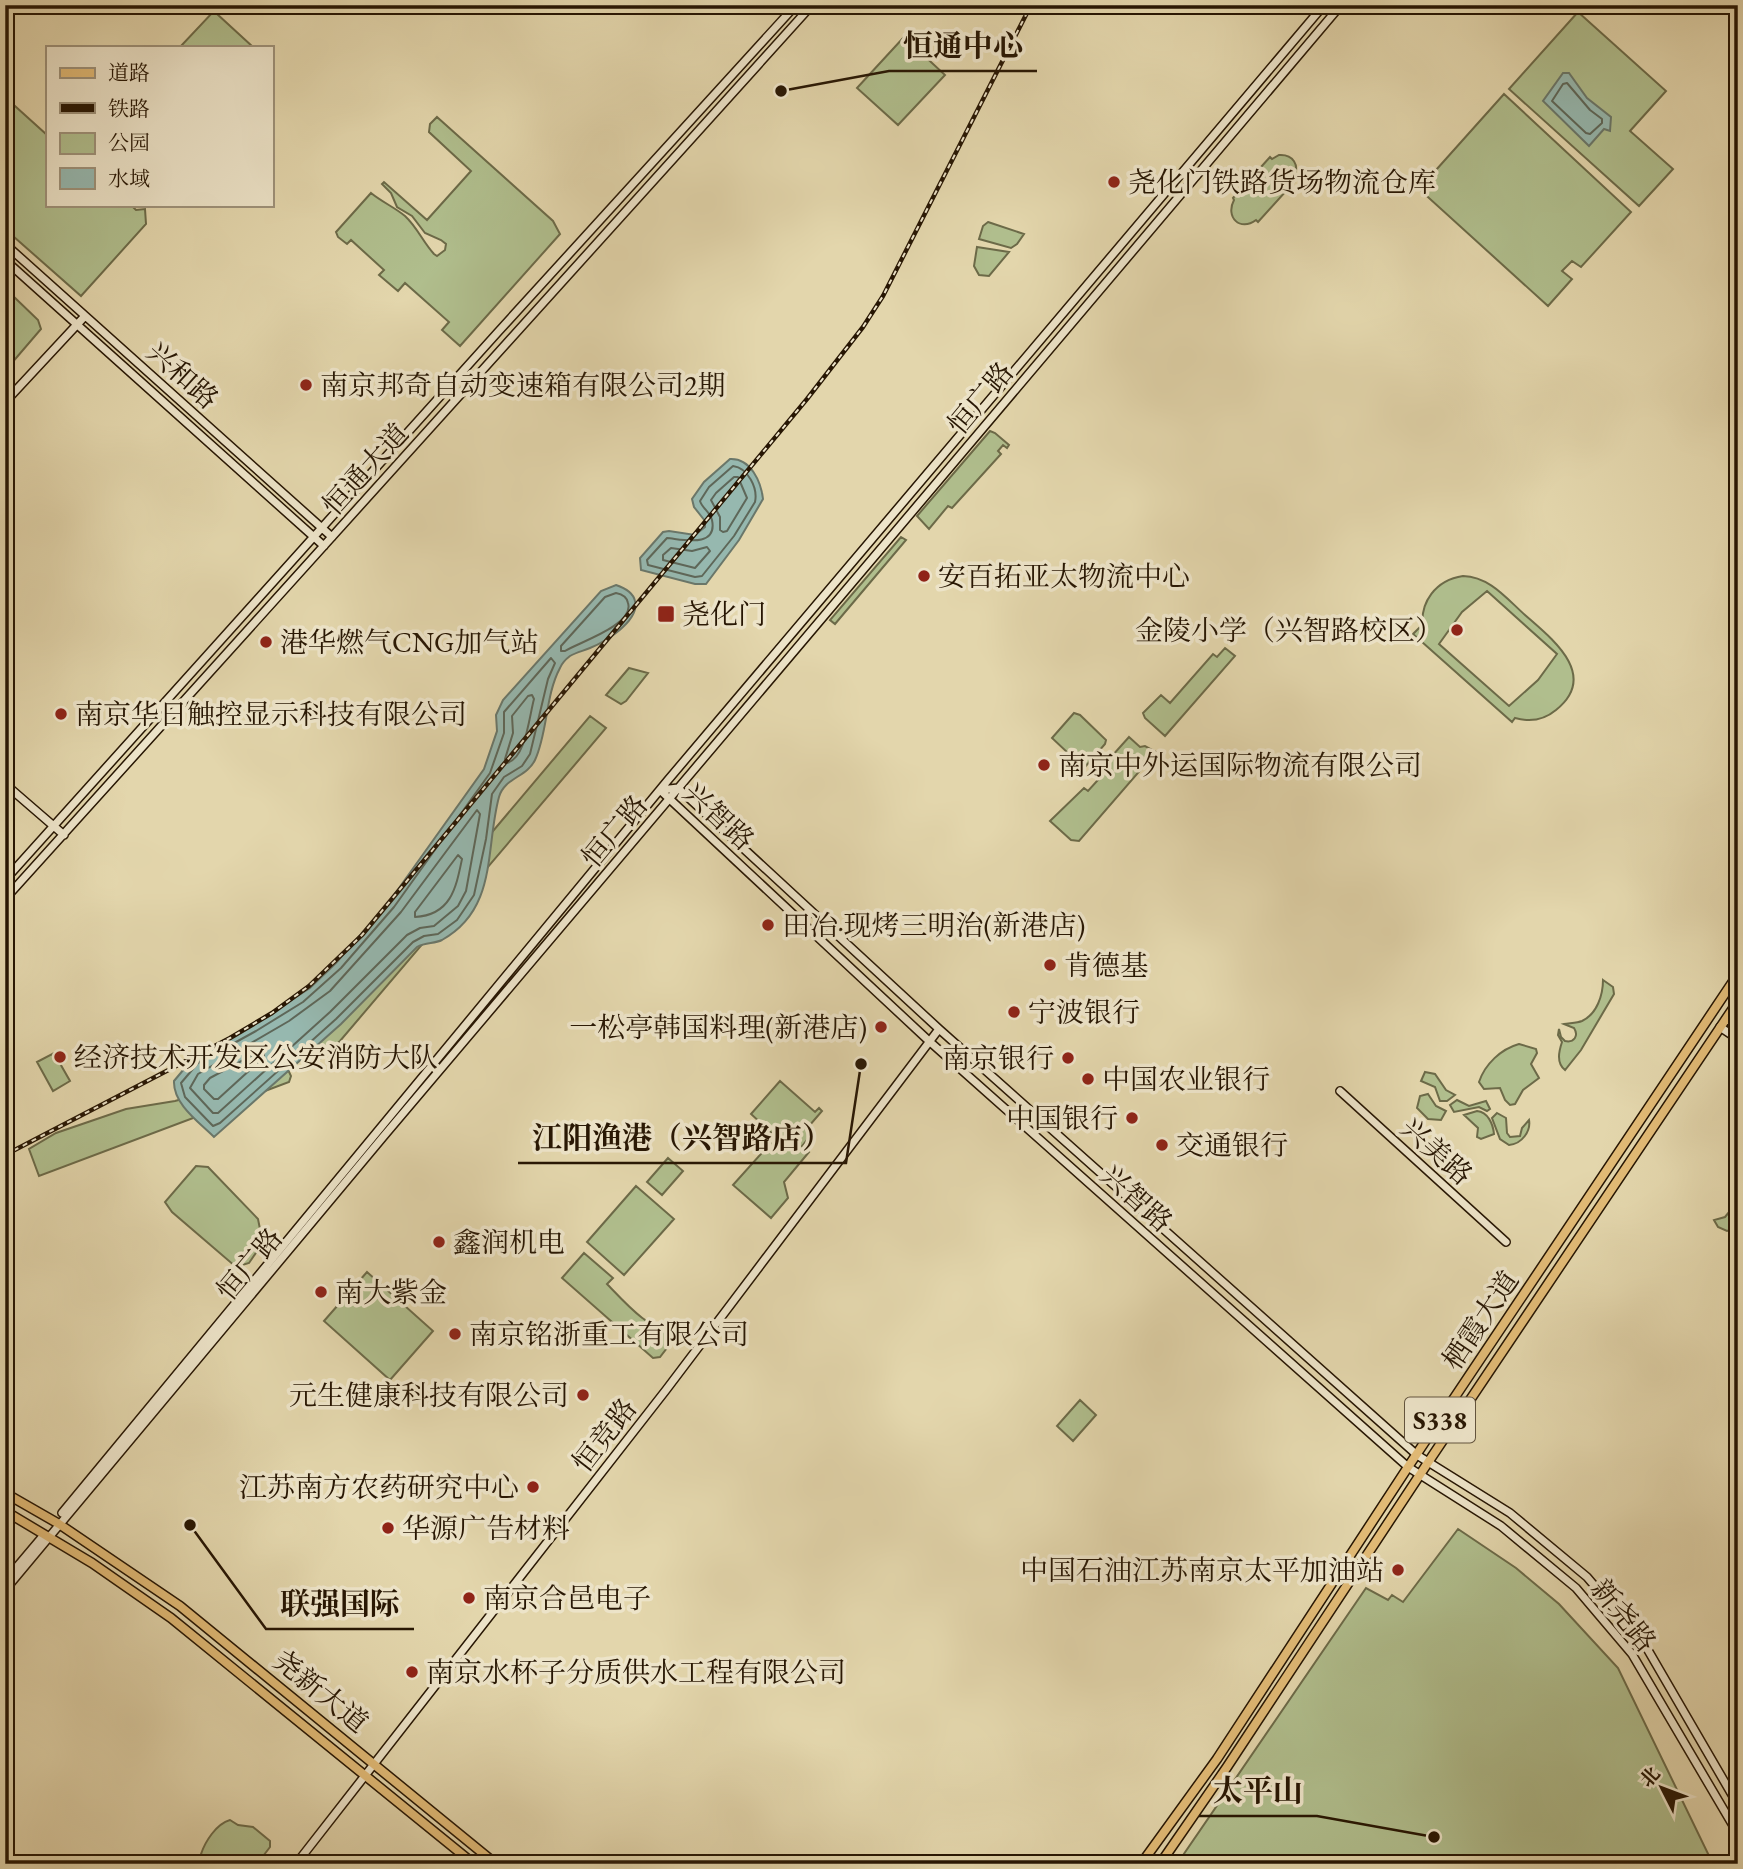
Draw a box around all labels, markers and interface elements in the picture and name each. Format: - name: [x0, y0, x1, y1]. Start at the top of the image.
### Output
- callout: 恒通中心: [889, 20, 1037, 71]
- text: 恒通中心: [903, 26, 1023, 65]
- legend: [46, 46, 273, 206]
- text: 道路: [108, 59, 150, 86]
- text: 铁路: [108, 95, 150, 122]
- text: 公园: [108, 129, 150, 156]
- place label: 尧化门铁路货场物流仓库: [1128, 164, 1436, 200]
- text: 水域: [108, 165, 150, 192]
- marker: 尧化门铁路货场物流仓库: [1106, 174, 1122, 190]
- street label: 兴和路: [140, 334, 226, 416]
- street label: 恒广路: [939, 354, 1021, 442]
- place label: 南京邦奇自动变速箱有限公司2期: [320, 367, 725, 403]
- marker: 南京邦奇自动变速箱有限公司2期: [298, 377, 314, 393]
- street label: 恒通大道: [314, 415, 416, 523]
- place label: 安百拓亚太物流中心: [938, 558, 1190, 594]
- marker: 安百拓亚太物流中心: [916, 568, 932, 584]
- place label: 尧化门: [682, 596, 766, 632]
- marker: 尧化门: [656, 604, 676, 624]
- place label: 金陵小学（兴智路校区）: [1135, 612, 1443, 648]
- marker: 金陵小学（兴智路校区）: [1449, 622, 1465, 638]
- place label: 港华燃气CNG加气站: [280, 624, 538, 660]
- marker: 港华燃气CNG加气站: [258, 634, 274, 650]
- place label: 南京华日触控显示科技有限公司: [75, 696, 467, 732]
- marker: 南京华日触控显示科技有限公司: [53, 706, 69, 722]
- place label: 南京中外运国际物流有限公司: [1058, 747, 1422, 783]
- marker: 南京中外运国际物流有限公司: [1036, 757, 1052, 773]
- street label: 兴智路: [676, 774, 762, 858]
- street label: 恒广路: [573, 787, 655, 875]
- place label: 田冶·现烤三明治(新港店): [782, 907, 1085, 943]
- marker: 田冶·现烤三明治(新港店): [760, 917, 776, 933]
- place label: 肯德基: [1064, 947, 1148, 983]
- marker: 肯德基: [1042, 957, 1058, 973]
- place label: 宁波银行: [1028, 994, 1140, 1030]
- marker: 宁波银行: [1006, 1004, 1022, 1020]
- place label: 一松亭韩国料理(新港店): [569, 1009, 867, 1045]
- marker: 一松亭韩国料理(新港店): [873, 1019, 889, 1035]
- place label: 经济技术开发区公安消防大队: [74, 1039, 438, 1075]
- place label: 南京银行: [942, 1040, 1054, 1076]
- marker: 经济技术开发区公安消防大队: [52, 1049, 68, 1065]
- marker: 南京银行: [1060, 1050, 1076, 1066]
- place label: 中国农业银行: [1102, 1061, 1270, 1097]
- marker: 中国农业银行: [1080, 1071, 1096, 1087]
- place label: 中国银行: [1006, 1100, 1118, 1136]
- marker: 中国银行: [1124, 1110, 1140, 1126]
- street label: 兴美路: [1394, 1110, 1480, 1192]
- callout: 江阳渔港（兴智路店）: [518, 1112, 846, 1163]
- text: 江阳渔港（兴智路店）: [532, 1118, 832, 1157]
- place label: 交通银行: [1176, 1127, 1288, 1163]
- marker: 交通银行: [1154, 1137, 1170, 1153]
- street label: 兴智路: [1094, 1157, 1180, 1239]
- street label: 恒广路: [208, 1220, 290, 1308]
- place label: 鑫润机电: [453, 1224, 565, 1260]
- marker: 鑫润机电: [431, 1234, 447, 1250]
- street label: 栖霞大道: [1434, 1264, 1526, 1376]
- place label: 南大紫金: [335, 1274, 447, 1310]
- marker: 南大紫金: [313, 1284, 329, 1300]
- place label: 南京铭浙重工有限公司: [469, 1316, 749, 1352]
- marker: 南京铭浙重工有限公司: [447, 1326, 463, 1342]
- place label: 元生健康科技有限公司: [289, 1377, 569, 1413]
- marker: 元生健康科技有限公司: [575, 1387, 591, 1403]
- street label: 恒竞路: [564, 1391, 644, 1479]
- road number: S338: [1405, 1398, 1475, 1442]
- place label: 江苏南方农药研究中心: [239, 1469, 519, 1505]
- marker: 江苏南方农药研究中心: [525, 1479, 541, 1495]
- place label: 华源广告材料: [402, 1510, 570, 1546]
- marker: 华源广告材料: [380, 1520, 396, 1536]
- place label: 中国石油江苏南京太平加油站: [1020, 1552, 1384, 1588]
- marker: 中国石油江苏南京太平加油站: [1390, 1562, 1406, 1578]
- street label: 新尧路: [1584, 1571, 1664, 1659]
- callout: 联强国际: [266, 1578, 414, 1629]
- place label: 南京合邑电子: [483, 1580, 651, 1616]
- text: 联强国际: [280, 1584, 400, 1623]
- marker: 南京合邑电子: [461, 1590, 477, 1606]
- street label: 尧新大道: [266, 1642, 376, 1740]
- place label: 南京水杯子分质供水工程有限公司: [426, 1654, 846, 1690]
- marker: 南京水杯子分质供水工程有限公司: [404, 1664, 420, 1680]
- north arrow: [1628, 1754, 1698, 1824]
- text: 北: [1634, 1762, 1665, 1792]
- callout: 太平山: [1199, 1765, 1317, 1816]
- text: 太平山: [1213, 1771, 1303, 1810]

